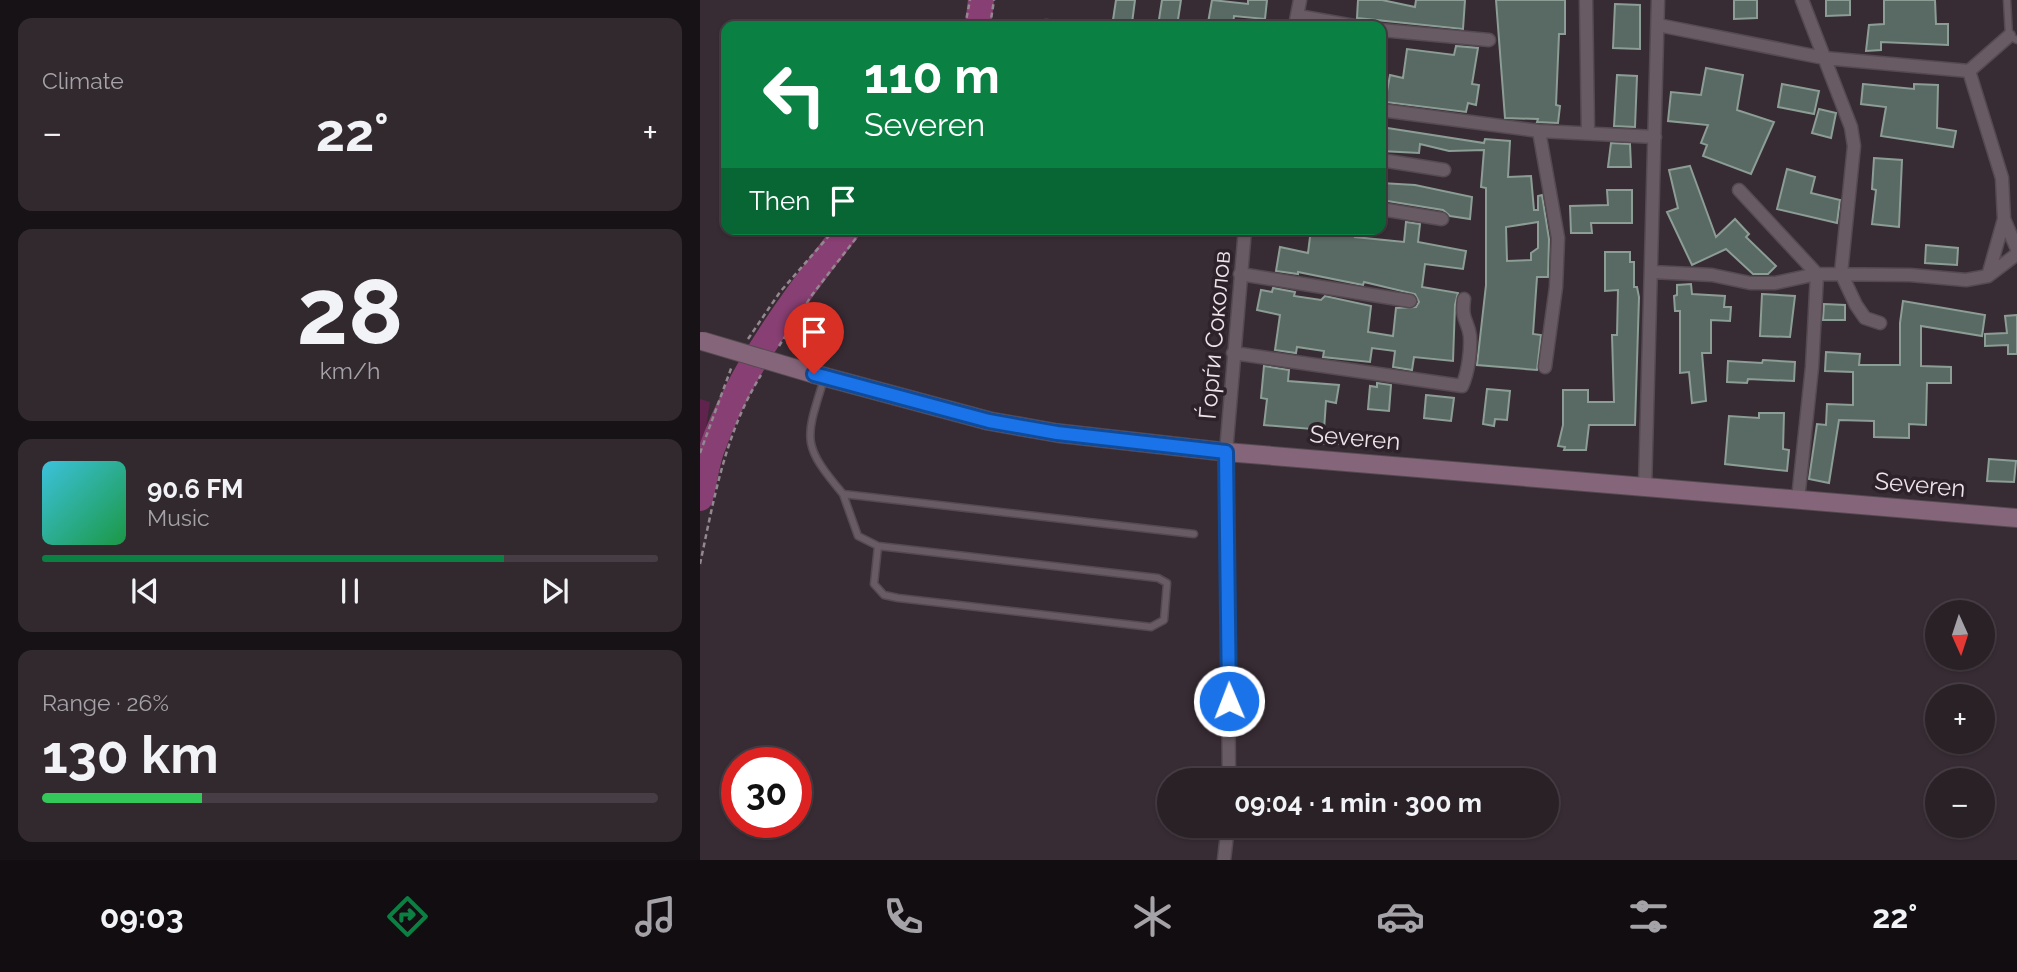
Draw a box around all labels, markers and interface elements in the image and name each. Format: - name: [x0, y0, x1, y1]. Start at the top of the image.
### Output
- text: 110 m: [864, 47, 1000, 104]
- icon: left: [749, 49, 840, 140]
- text: Climate: [42, 67, 124, 94]
- text: 22°: [316, 102, 389, 163]
- text: Severen: [864, 106, 985, 143]
- text: −: [42, 110, 62, 155]
- text: +: [642, 110, 658, 155]
- icon: arrive: [824, 182, 862, 220]
- text: Then: [749, 186, 810, 216]
- street label: Ѓорѓи Соколов: [1193, 249, 1236, 420]
- text: 28: [297, 258, 403, 365]
- pin: [784, 302, 844, 374]
- icon: arrive: [795, 313, 833, 351]
- text: km/h: [320, 357, 380, 384]
- street label: Severen: [1309, 419, 1402, 456]
- street label: Severen: [1874, 466, 1967, 503]
- text: 90.6 FM: [147, 474, 244, 504]
- text: Music: [147, 504, 210, 531]
- icon: previous: [126, 572, 164, 610]
- icon: pause: [331, 572, 369, 610]
- icon: next: [536, 572, 574, 610]
- north arrow: [1925, 600, 1995, 670]
- map controls: [1925, 600, 1995, 838]
- position arrow: [1192, 664, 1266, 738]
- button: +: [1925, 684, 1995, 754]
- text: Range · 26%: [42, 689, 169, 716]
- text: 130 km: [42, 724, 219, 785]
- speed limit sign: 30: [721, 747, 812, 838]
- button: −: [1925, 768, 1995, 838]
- text: 09:04 · 1 min · 300 m: [1234, 788, 1482, 818]
- icon: directions: [383, 892, 432, 941]
- icon: music: [631, 892, 680, 941]
- icon: phone: [879, 892, 928, 941]
- icon: climate: [1128, 892, 1177, 941]
- icon: car: [1376, 892, 1425, 941]
- icon: filters: [1624, 892, 1673, 941]
- text: 09:03: [100, 898, 184, 935]
- text: 22°: [1872, 898, 1917, 935]

